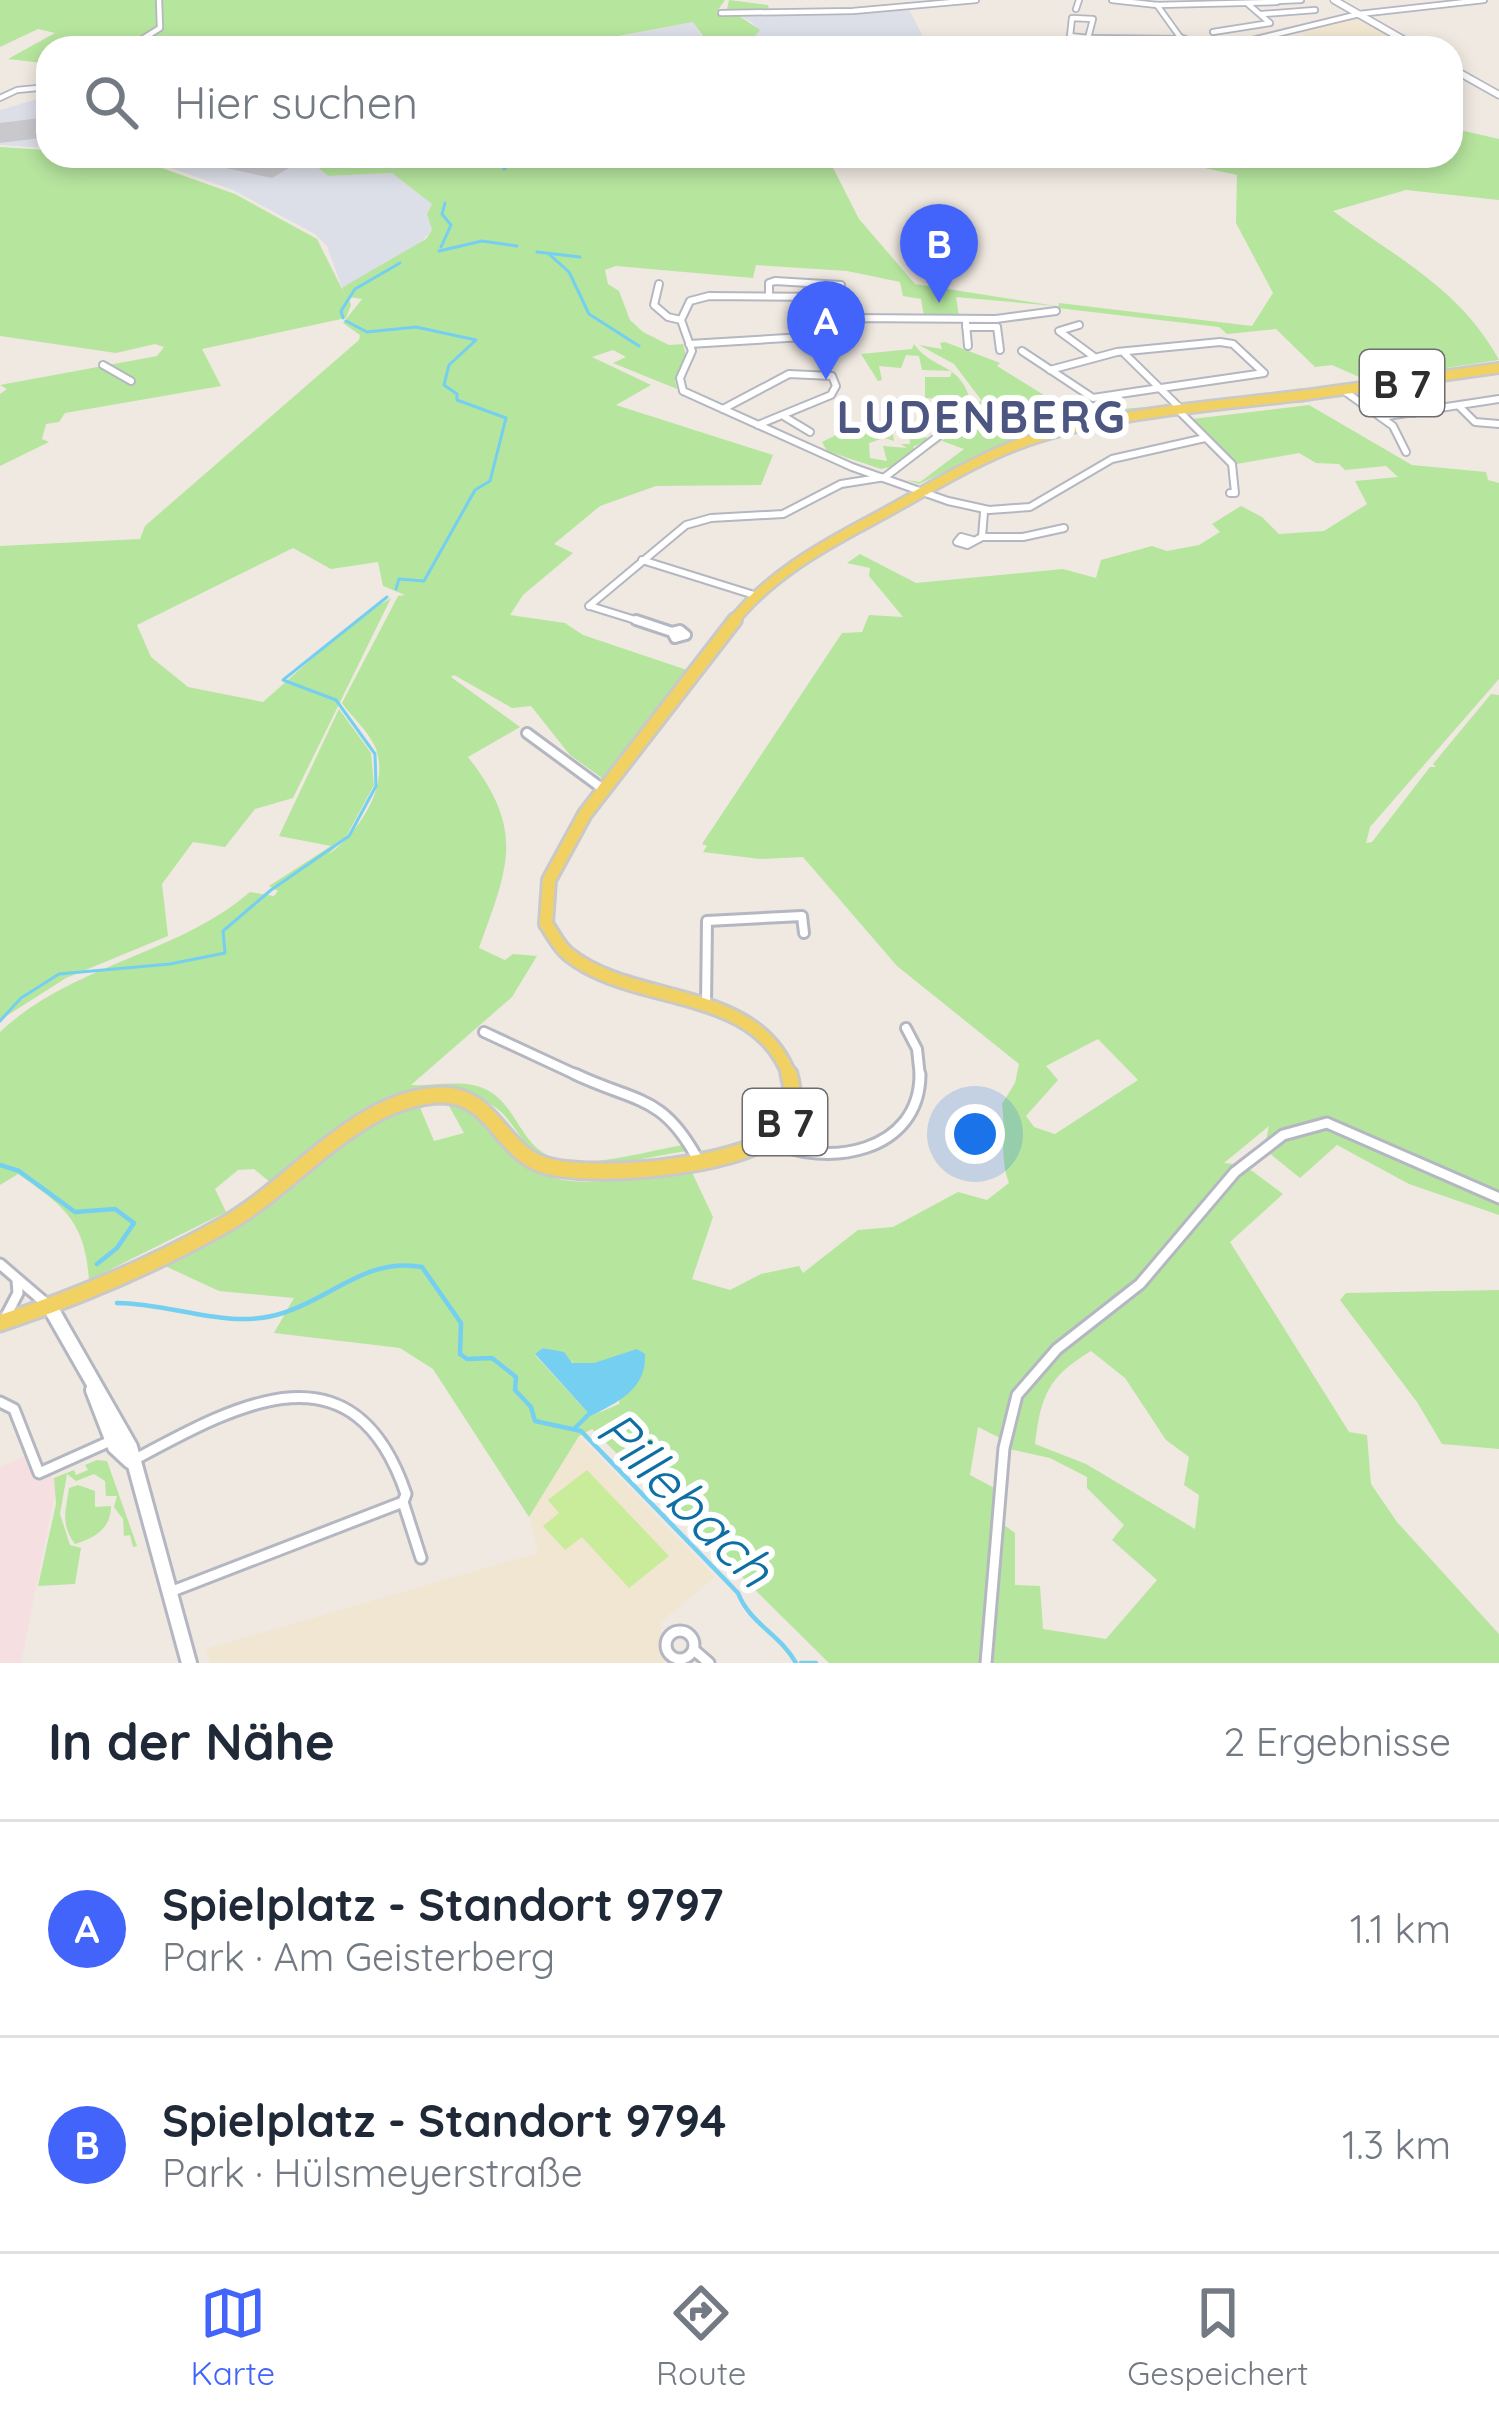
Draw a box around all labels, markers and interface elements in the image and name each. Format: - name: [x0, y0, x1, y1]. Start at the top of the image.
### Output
- search box: [36, 36, 1463, 168]
- icon: search: [78, 69, 144, 135]
- text: Hier suchen: [174, 74, 418, 130]
- pin: B: [900, 204, 978, 303]
- pin: A: [787, 281, 865, 380]
- road number: B 7: [1360, 350, 1444, 416]
- district label: LUDENBERG: [836, 388, 1128, 444]
- road number: B 7: [743, 1089, 827, 1155]
- your location: [945, 1104, 1005, 1164]
- water label: Pillebach: [583, 1395, 790, 1602]
- text: In der Nähe: [48, 1709, 335, 1773]
- text: 2 Ergebnisse: [1223, 1717, 1451, 1766]
- text: Spielplatz - Standort 9797: [162, 1876, 723, 1932]
- text: A: [75, 1904, 99, 1953]
- text: 1.1 km: [1350, 1904, 1451, 1953]
- text: Park · Am Geisterberg: [162, 1932, 555, 1981]
- text: Spielplatz - Standort 9794: [162, 2092, 726, 2148]
- text: B: [74, 2120, 100, 2169]
- text: 1.3 km: [1342, 2120, 1451, 2169]
- text: Park · Hülsmeyerstraße: [162, 2148, 583, 2197]
- tab: Karte: [190, 2280, 275, 2393]
- tab: Route: [656, 2280, 746, 2393]
- tab: Gespeichert: [1127, 2280, 1309, 2393]

